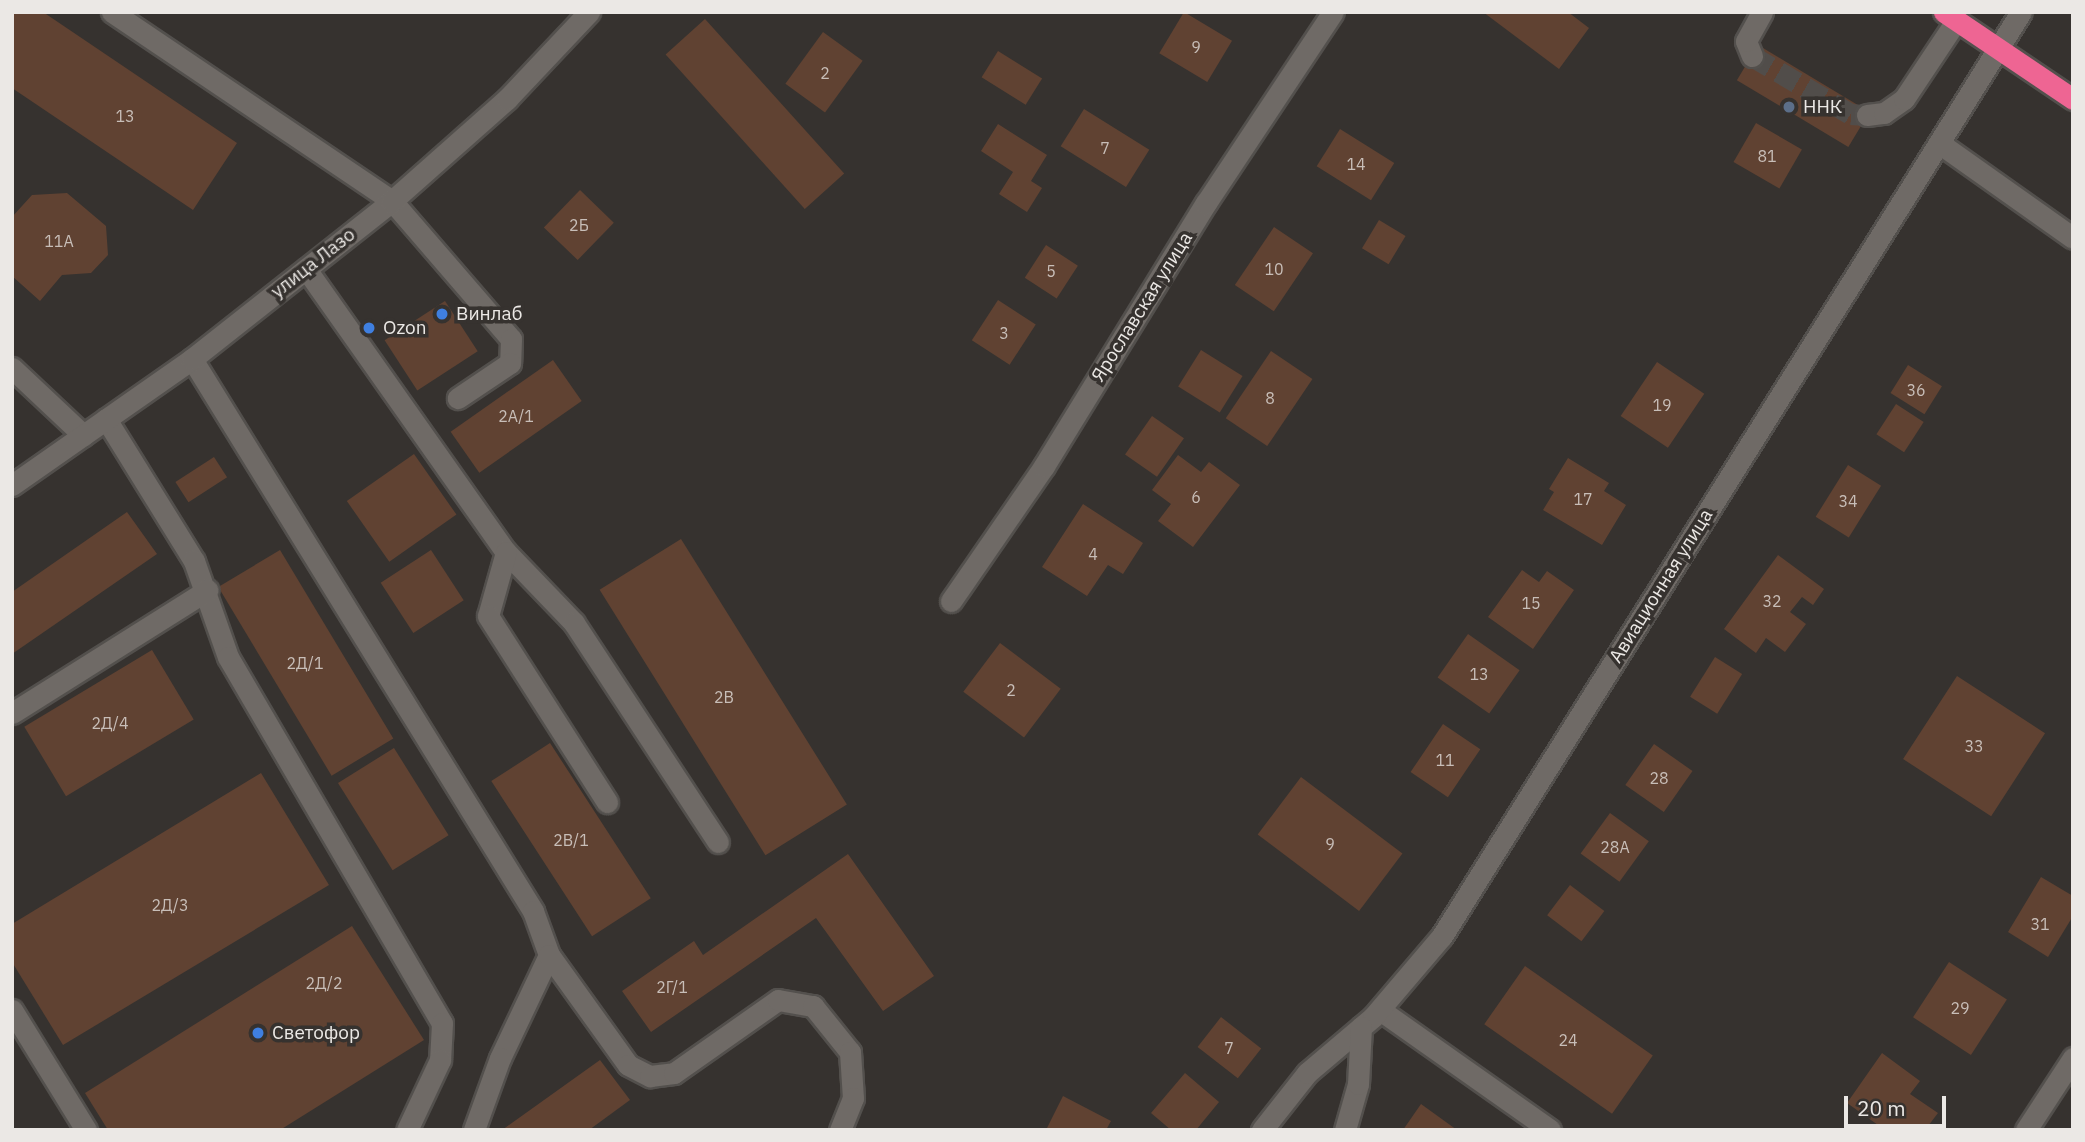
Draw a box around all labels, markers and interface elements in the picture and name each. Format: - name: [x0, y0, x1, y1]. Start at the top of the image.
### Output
- house number: 9: [1191, 37, 1201, 57]
- house number: 2: [820, 63, 830, 83]
- place label: ННК: [1803, 96, 1842, 118]
- marker: ННК: [1781, 99, 1797, 115]
- house number: 13: [115, 106, 135, 126]
- house number: 7: [1100, 138, 1110, 158]
- house number: 81: [1757, 146, 1777, 166]
- house number: 14: [1346, 154, 1366, 174]
- house number: 2Б: [569, 215, 589, 235]
- street label: улица Лазо: [266, 223, 360, 303]
- street label: Ярославская улица: [1087, 228, 1197, 386]
- house number: 11А: [44, 231, 74, 251]
- house number: 10: [1264, 259, 1284, 279]
- house number: 5: [1046, 261, 1056, 281]
- place label: Винлаб: [456, 303, 522, 325]
- marker: Винлаб: [434, 306, 450, 322]
- place label: Ozon: [383, 317, 427, 339]
- marker: Ozon: [361, 320, 377, 336]
- house number: 3: [999, 323, 1009, 343]
- house number: 36: [1906, 380, 1926, 400]
- house number: 8: [1265, 388, 1275, 408]
- house number: 19: [1652, 395, 1672, 415]
- house number: 2А/1: [498, 406, 534, 426]
- house number: 6: [1191, 487, 1201, 507]
- house number: 17: [1573, 489, 1593, 509]
- house number: 34: [1838, 491, 1858, 511]
- street label: Авиационная улица: [1604, 505, 1718, 667]
- house number: 4: [1088, 544, 1098, 564]
- house number: 32: [1762, 591, 1782, 611]
- house number: 15: [1521, 593, 1541, 613]
- house number: 2Д/1: [286, 653, 324, 673]
- house number: 13: [1469, 664, 1489, 684]
- house number: 2: [1006, 680, 1016, 700]
- house number: 2В: [714, 687, 734, 707]
- house number: 2Д/4: [91, 713, 129, 733]
- house number: 33: [1964, 736, 1984, 756]
- house number: 11: [1435, 750, 1455, 770]
- house number: 28: [1649, 768, 1669, 788]
- house number: 2В/1: [553, 830, 589, 850]
- house number: 9: [1325, 834, 1335, 854]
- house number: 28А: [1600, 837, 1630, 857]
- house number: 2Д/3: [151, 895, 189, 915]
- house number: 31: [2030, 914, 2050, 934]
- house number: 2Д/2: [305, 973, 343, 993]
- house number: 2Г/1: [656, 977, 688, 997]
- house number: 29: [1950, 998, 1970, 1018]
- place label: Светофор: [272, 1022, 360, 1044]
- marker: Светофор: [250, 1025, 266, 1041]
- house number: 24: [1558, 1030, 1578, 1050]
- house number: 7: [1224, 1038, 1234, 1058]
- scale bar: [1847, 1082, 1948, 1126]
- text: 20 m: [1857, 1094, 1906, 1122]

